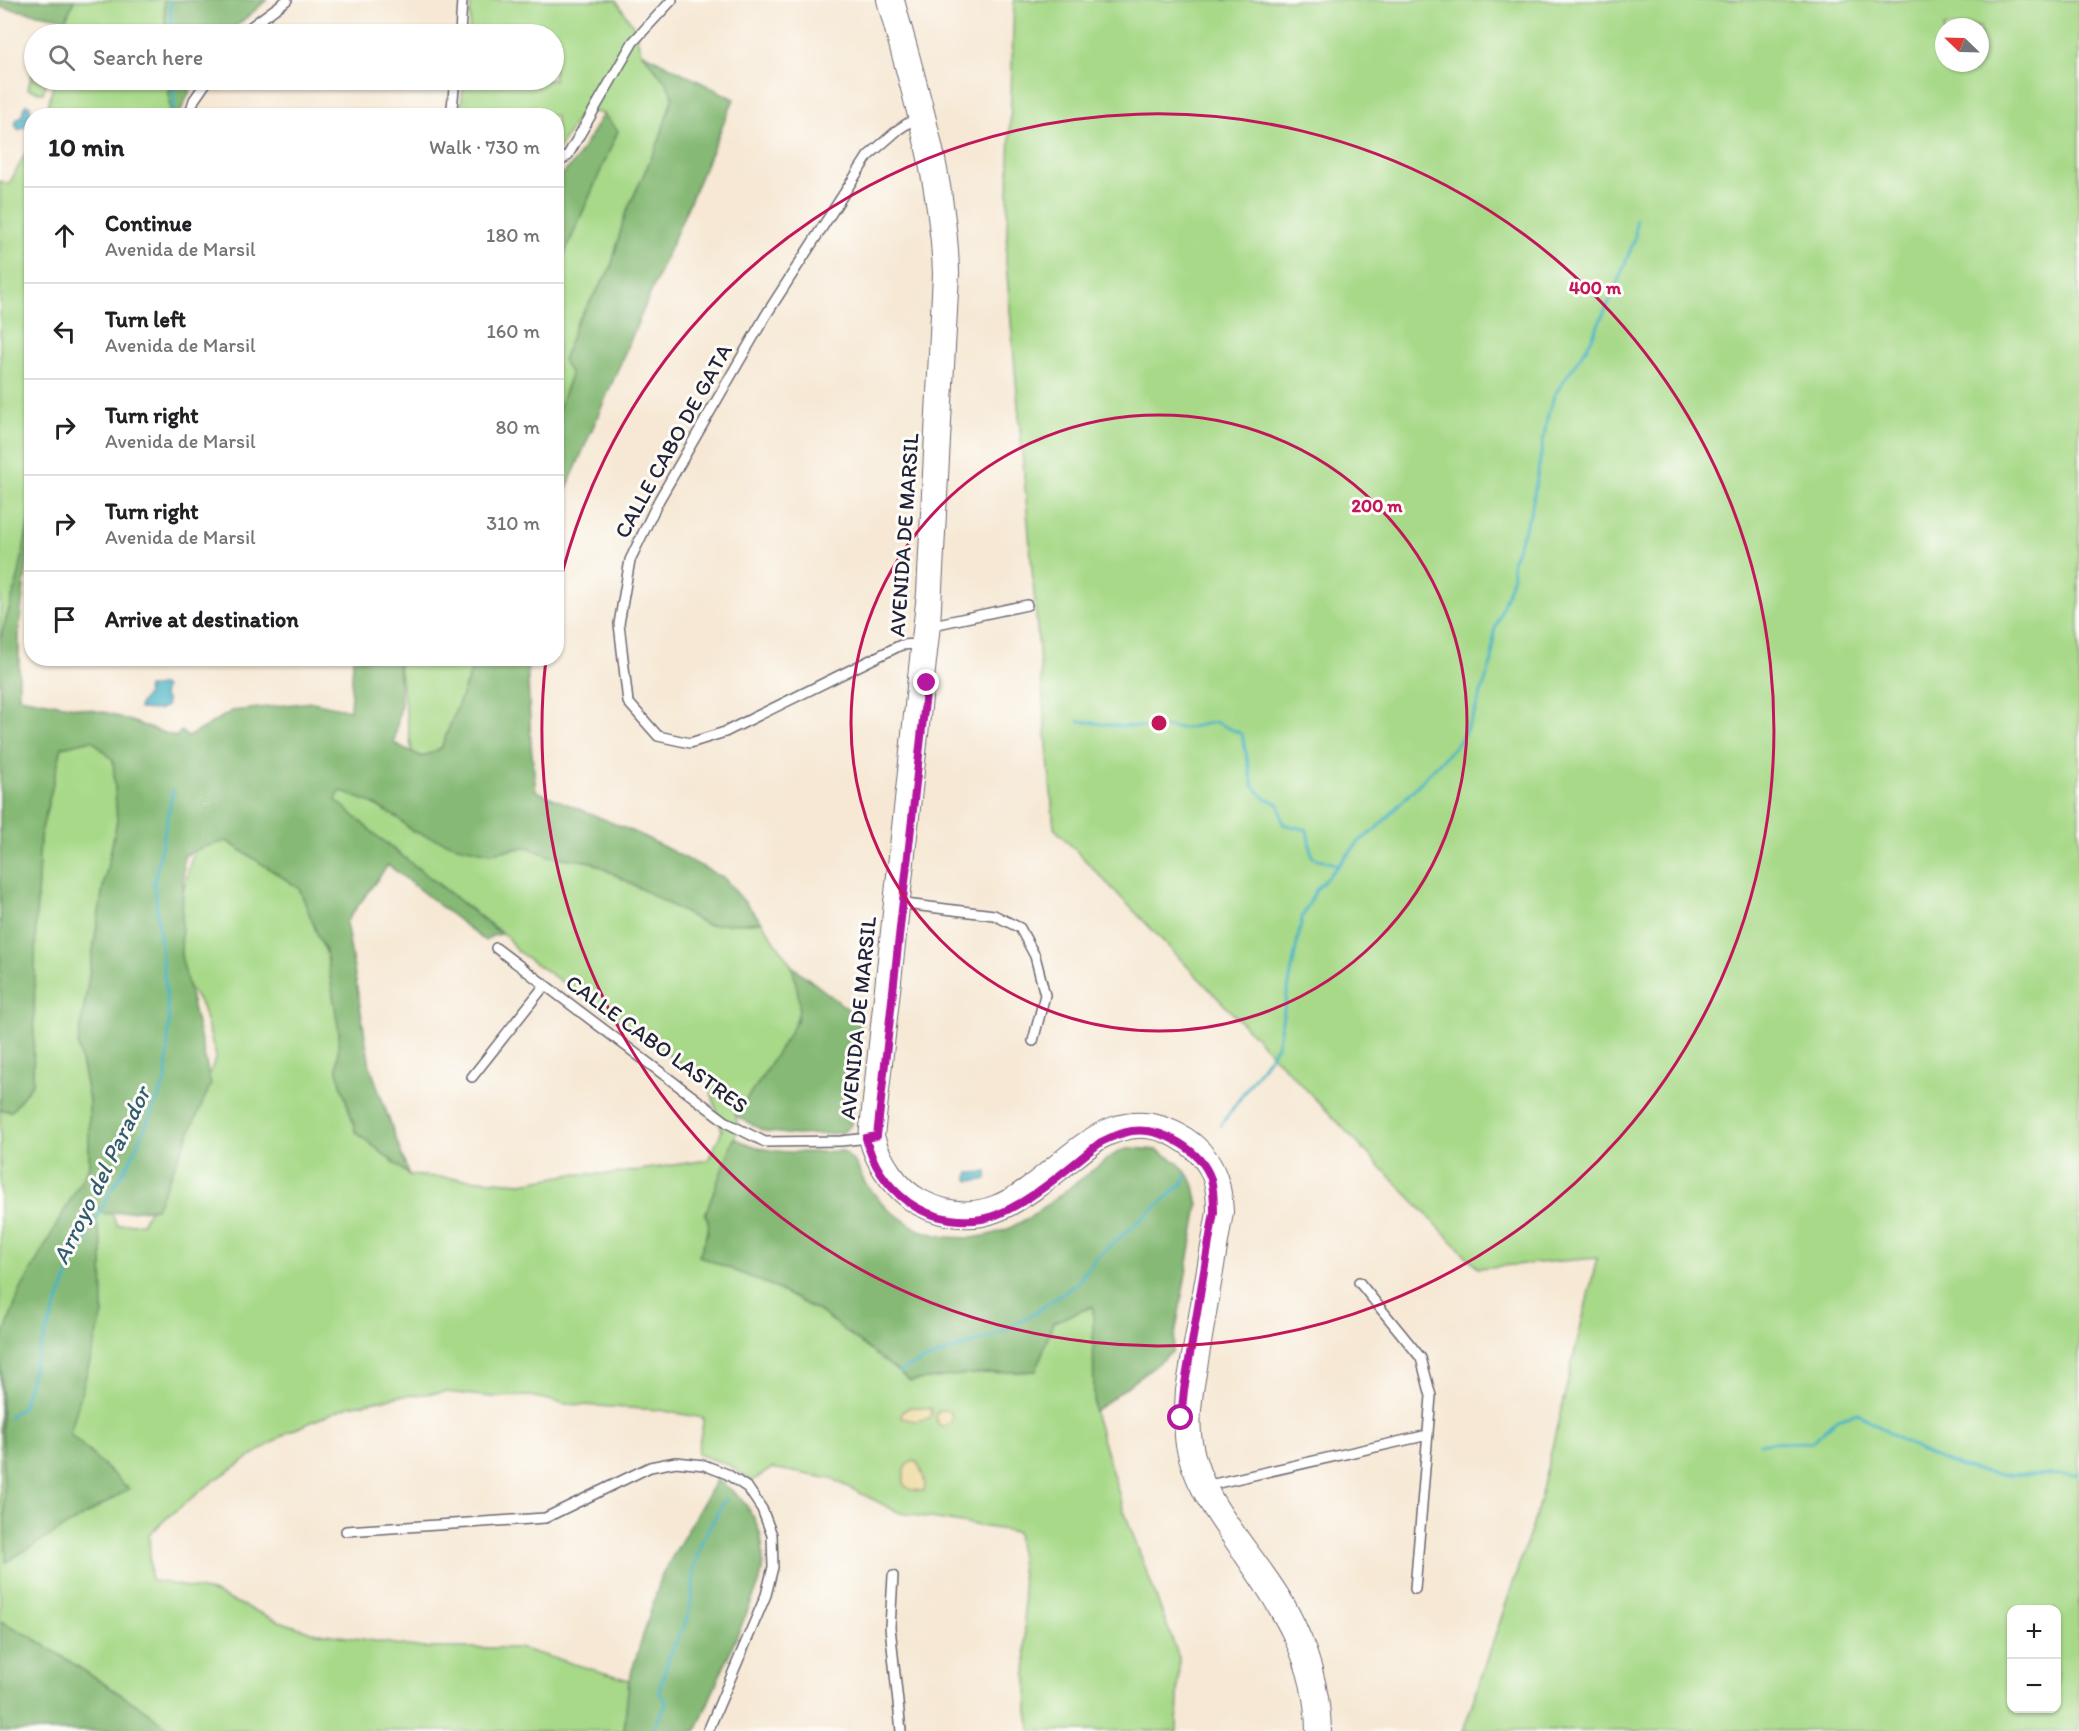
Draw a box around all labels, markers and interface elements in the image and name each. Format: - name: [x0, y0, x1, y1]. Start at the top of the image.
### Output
- north arrow: [1935, 18, 1989, 72]
- search box: [24, 24, 564, 90]
- icon: search: [45, 41, 78, 74]
- text: Search here: [93, 44, 203, 71]
- text: 10 min: [48, 131, 124, 163]
- text: Walk · 730 m: [429, 135, 540, 159]
- text: Continue: [105, 210, 192, 237]
- icon: ahead: [48, 219, 81, 252]
- text: 180 m: [486, 223, 540, 247]
- text: Avenida de Marsil: [105, 237, 256, 261]
- text: 400 m: [1569, 277, 1622, 299]
- text: Turn left: [105, 306, 186, 333]
- icon: left: [48, 315, 81, 348]
- text: 160 m: [487, 319, 540, 343]
- text: Avenida de Marsil: [105, 333, 256, 357]
- street label: CALLE CABO DE GATA: [608, 339, 738, 543]
- text: Turn right: [105, 402, 199, 429]
- icon: right: [48, 411, 81, 444]
- text: 80 m: [495, 415, 540, 439]
- text: Avenida de Marsil: [105, 429, 256, 453]
- street label: AVENIDA DE MARSIL: [883, 432, 925, 638]
- text: 200 m: [1352, 495, 1403, 517]
- text: Turn right: [105, 498, 199, 525]
- icon: right: [48, 507, 81, 540]
- text: 310 m: [486, 511, 540, 535]
- text: Avenida de Marsil: [105, 525, 256, 549]
- icon: arrive: [48, 603, 81, 636]
- text: Arrive at destination: [105, 606, 299, 633]
- route end: [913, 669, 939, 695]
- centre of rings: [1149, 713, 1169, 733]
- street label: AVENIDA DE MARSIL: [834, 915, 882, 1121]
- street label: CALLE CABO LASTRES: [561, 969, 753, 1119]
- water label: Arroyo del Parador: [46, 1079, 158, 1268]
- route start: [1167, 1404, 1193, 1430]
- map controls: [2007, 1605, 2061, 1713]
- button: +: [2007, 1605, 2061, 1659]
- button: −: [2007, 1659, 2061, 1713]

